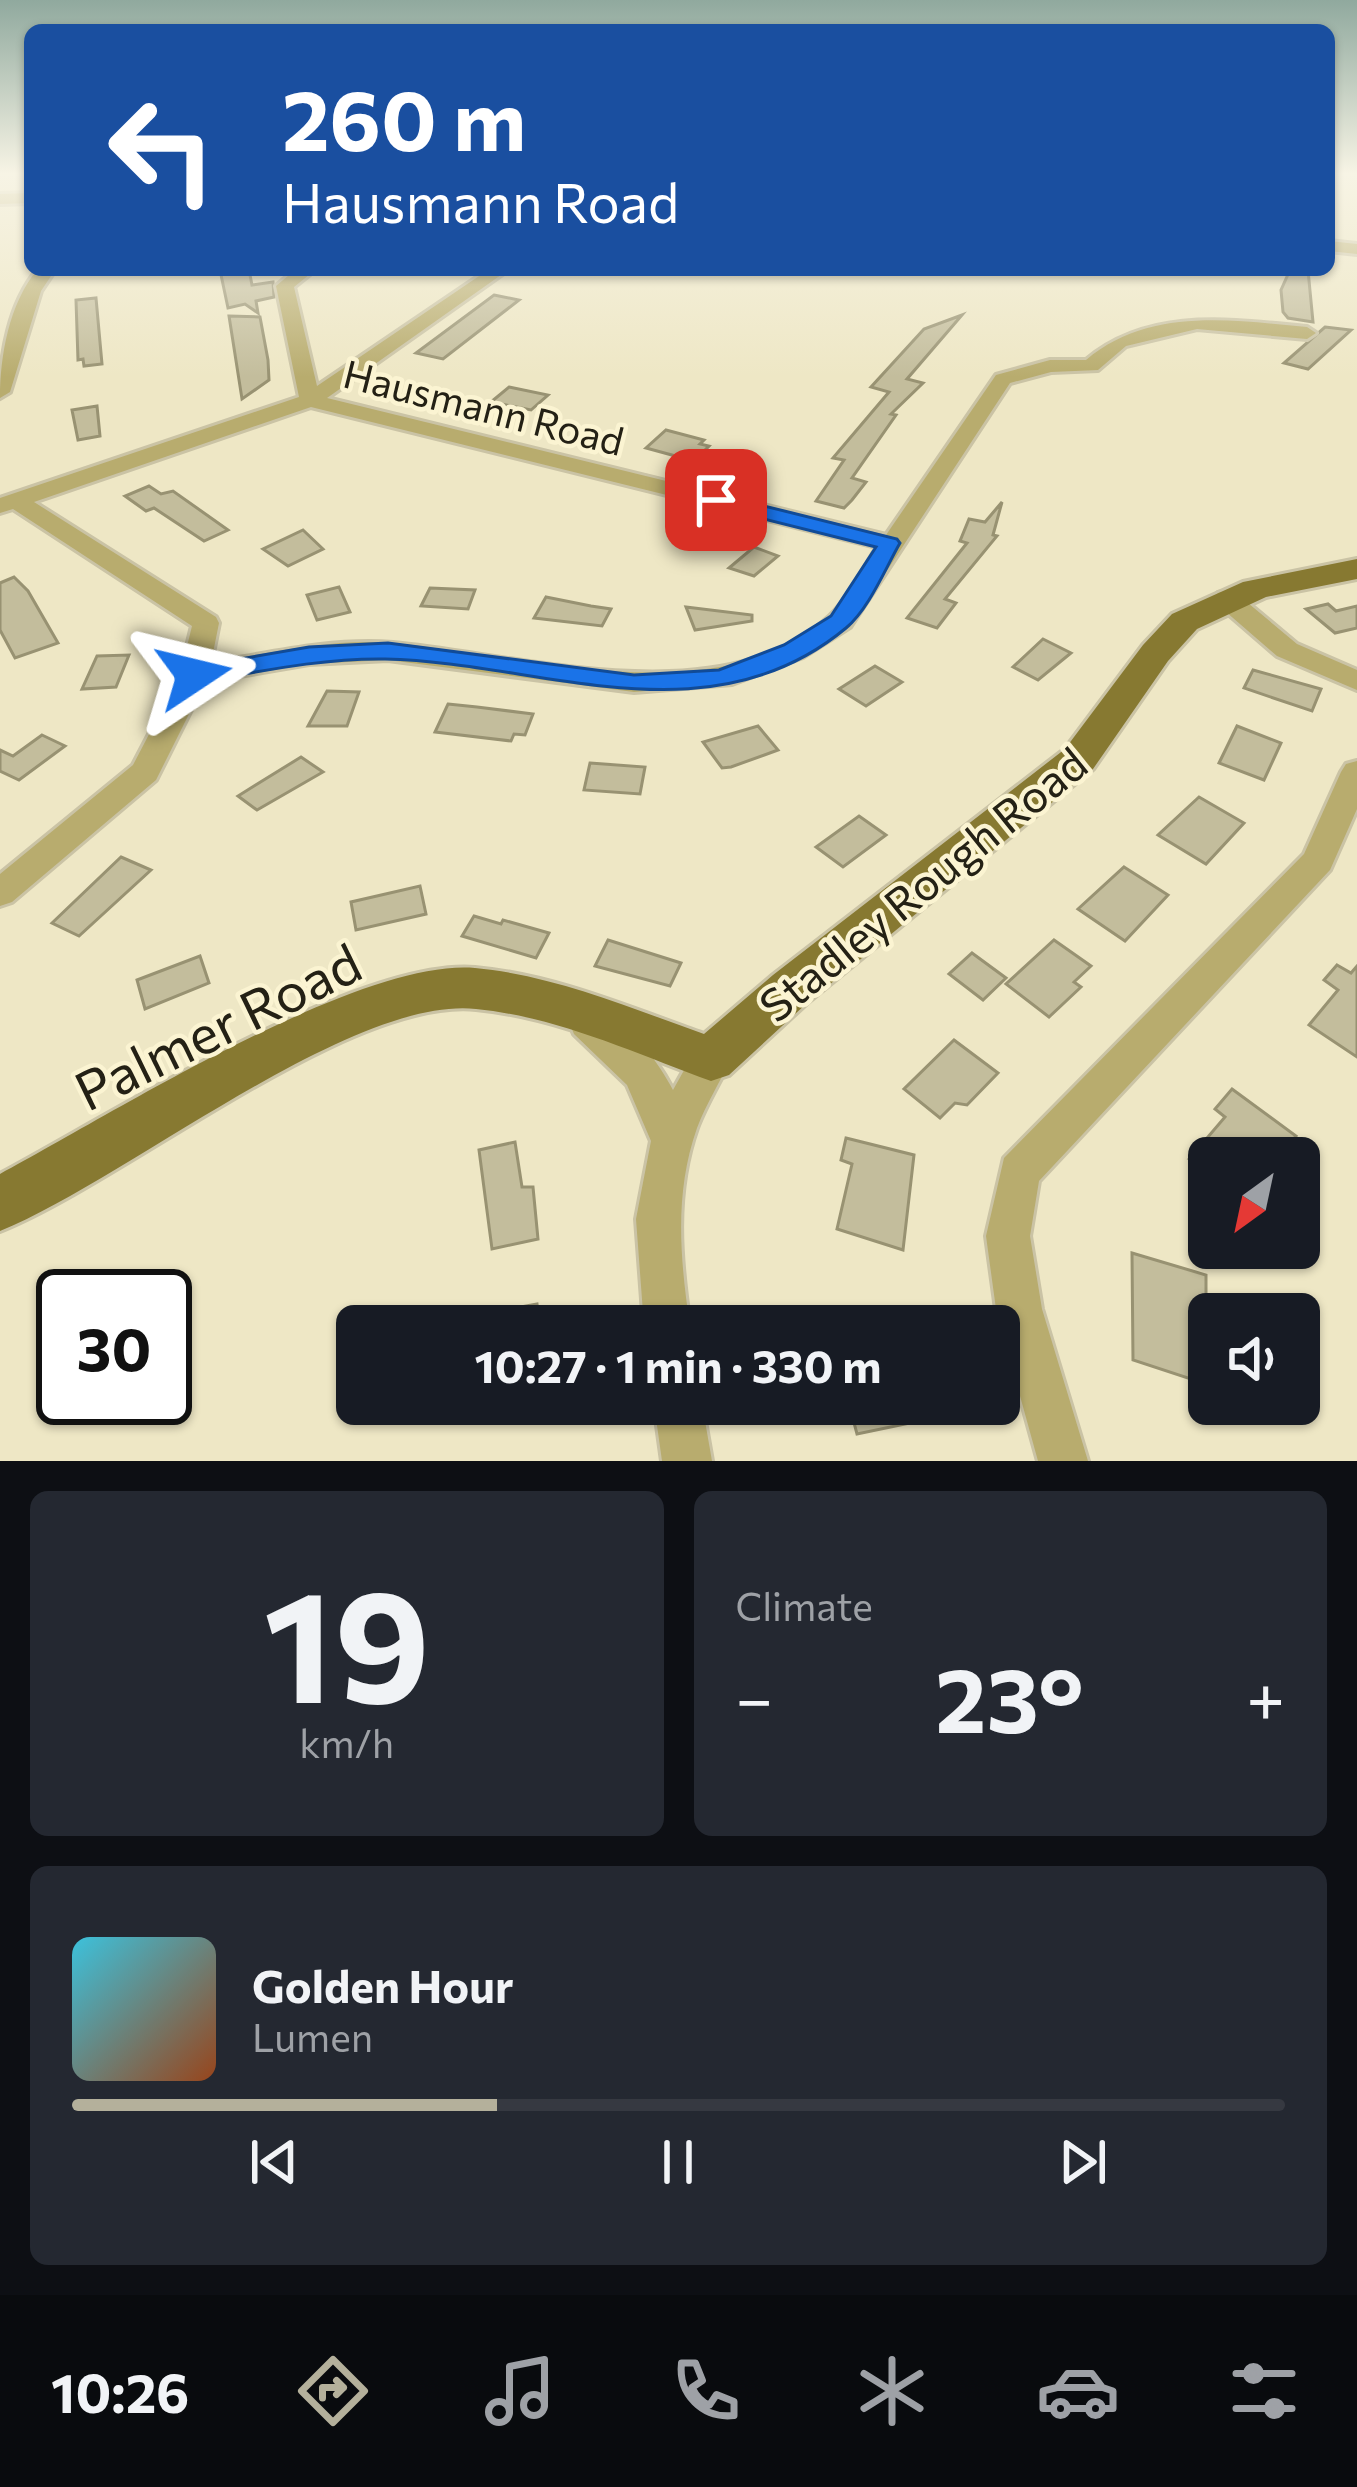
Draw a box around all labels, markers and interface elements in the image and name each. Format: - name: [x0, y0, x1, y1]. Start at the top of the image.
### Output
- text: 260 m: [282, 66, 526, 168]
- icon: left: [84, 72, 240, 228]
- text: Hausmann Road: [282, 168, 679, 234]
- street label: Hausmann Road: [339, 348, 629, 464]
- pin: [665, 449, 767, 551]
- icon: arrive: [683, 467, 749, 533]
- position arrow: [131, 612, 257, 738]
- street label: Stadley Rough Road: [747, 734, 1097, 1032]
- street label: Palmer Road: [63, 928, 371, 1122]
- north arrow: [1188, 1137, 1320, 1269]
- map controls: [1188, 1137, 1320, 1425]
- speed limit sign: 30: [36, 1269, 192, 1425]
- button: sound: [1188, 1293, 1320, 1425]
- text: 10:27 · 1 min · 330 m: [474, 1337, 882, 1392]
- text: 19: [263, 1544, 430, 1735]
- text: Climate: [736, 1581, 873, 1629]
- text: 23°: [935, 1641, 1084, 1752]
- text: −: [736, 1656, 773, 1737]
- text: +: [1246, 1656, 1285, 1737]
- text: km/h: [299, 1718, 394, 1766]
- text: Golden Hour: [252, 1957, 513, 2012]
- text: Lumen: [252, 2012, 373, 2060]
- icon: previous: [241, 2129, 307, 2195]
- icon: pause: [645, 2129, 711, 2195]
- icon: next: [1050, 2129, 1116, 2195]
- icon: directions: [291, 2349, 375, 2433]
- icon: music: [478, 2349, 562, 2433]
- icon: phone: [664, 2349, 748, 2433]
- icon: climate: [850, 2349, 934, 2433]
- icon: car: [1036, 2349, 1120, 2433]
- icon: filters: [1222, 2349, 1306, 2433]
- text: 10:26: [51, 2358, 189, 2424]

